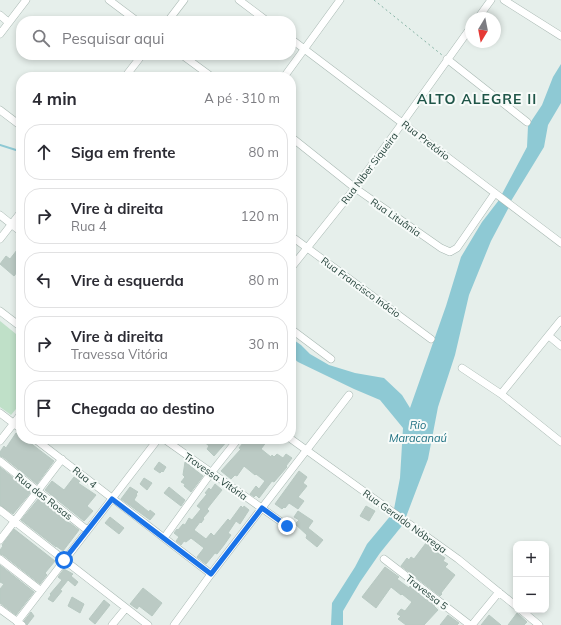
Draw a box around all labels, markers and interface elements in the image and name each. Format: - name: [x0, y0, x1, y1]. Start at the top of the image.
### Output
- north arrow: [465, 12, 501, 48]
- search box: [16, 16, 296, 60]
- icon: search: [30, 27, 52, 49]
- text: Pesquisar aqui: [62, 29, 164, 48]
- text: 4 min: [32, 88, 77, 109]
- text: A pé · 310 m: [204, 90, 280, 106]
- district label: ALTO ALEGRE II: [417, 90, 537, 108]
- street label: Rua Pretório: [399, 118, 453, 163]
- street label: Rua Niber Siqueira: [338, 130, 401, 207]
- icon: ahead: [33, 141, 55, 163]
- text: Siga em frente: [71, 143, 176, 162]
- text: 80 m: [249, 144, 279, 160]
- street label: Rua Lituânia: [368, 195, 423, 240]
- text: Vire à direita: [71, 199, 163, 218]
- icon: right: [33, 205, 55, 227]
- text: 120 m: [241, 208, 279, 224]
- text: Rua 4: [71, 218, 107, 234]
- street label: Rua Francisco Inácio: [318, 254, 403, 321]
- icon: left: [33, 269, 55, 291]
- text: Vire à esquerda: [71, 271, 184, 290]
- text: 80 m: [249, 272, 279, 288]
- text: Vire à direita: [71, 327, 163, 346]
- icon: right: [33, 333, 55, 355]
- text: 30 m: [249, 336, 279, 352]
- text: Travessa Vitória: [71, 346, 168, 362]
- icon: arrive: [33, 397, 55, 419]
- text: Chegada ao destino: [71, 399, 215, 418]
- water label: Rio Maracanaú: [389, 418, 447, 445]
- street label: Travessa Vitória: [181, 450, 250, 503]
- street label: Rua 4: [70, 464, 99, 491]
- street label: Rua das Rosas: [12, 470, 75, 523]
- street label: Rua Geraldo Nóbrega: [360, 487, 449, 556]
- route end: [278, 517, 296, 535]
- map controls: [513, 541, 549, 613]
- button: +: [513, 541, 549, 577]
- route start: [55, 551, 73, 569]
- street label: Travessa 5: [403, 572, 450, 613]
- button: −: [513, 577, 549, 613]

